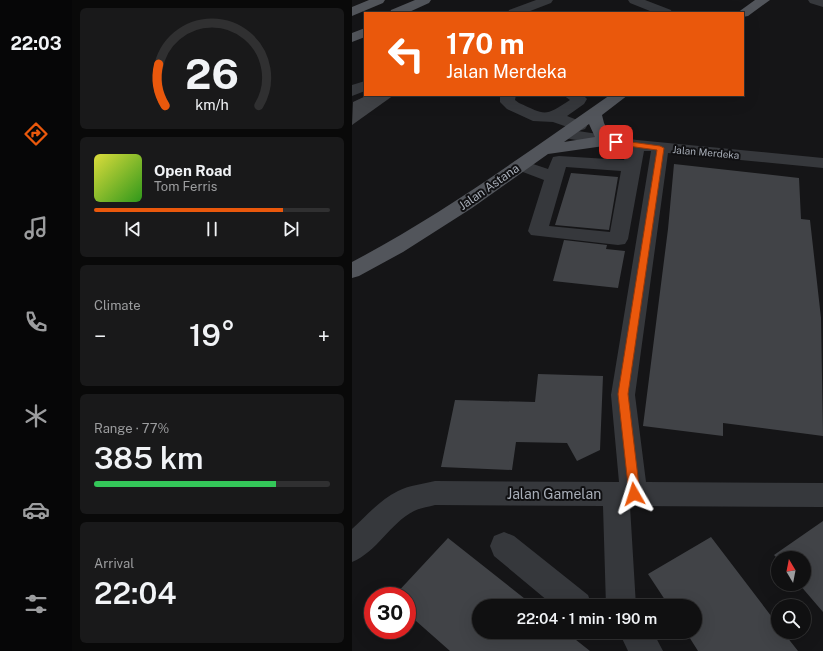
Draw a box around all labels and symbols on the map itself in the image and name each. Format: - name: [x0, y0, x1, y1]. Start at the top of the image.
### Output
- pin: [599, 125, 633, 159]
- street label: Jalan Merdeka: [672, 143, 740, 161]
- street label: Jalan Astana: [456, 161, 522, 213]
- position arrow: [613, 473, 655, 515]
- street label: Jalan Gamelan: [507, 486, 601, 502]
- north arrow: [771, 551, 811, 591]
- speed limit sign: 30: [364, 587, 416, 639]

